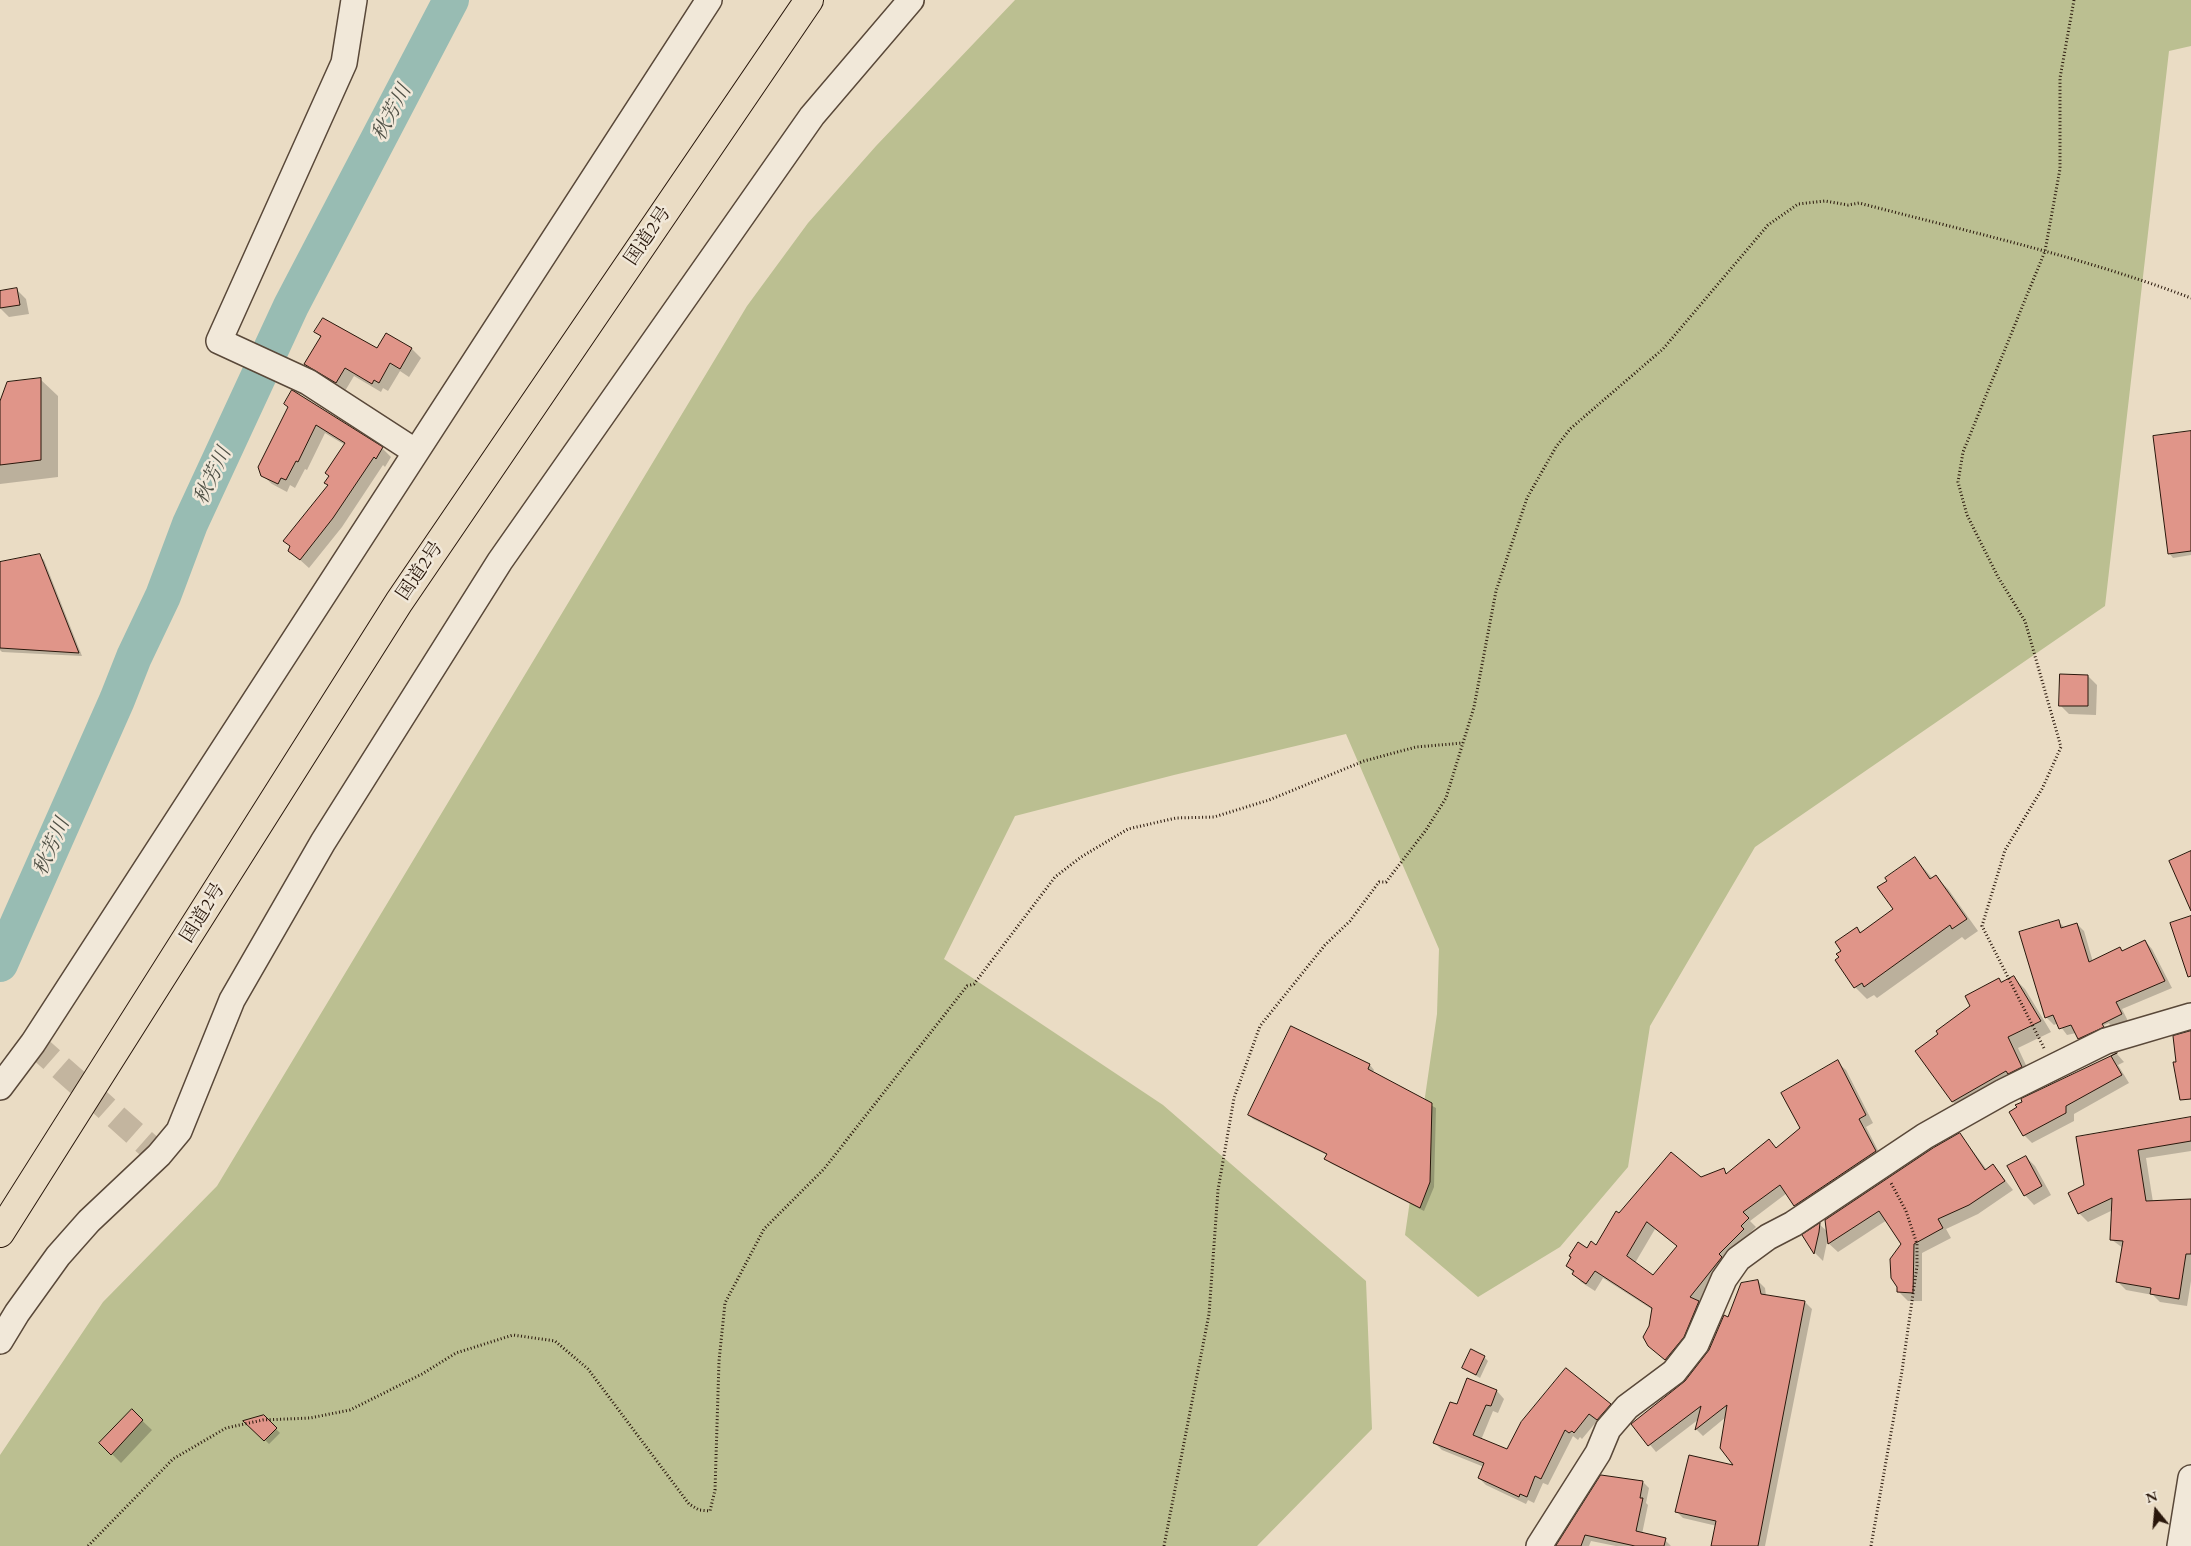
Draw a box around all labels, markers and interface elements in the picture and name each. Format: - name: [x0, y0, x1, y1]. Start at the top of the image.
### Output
- water label: 秋芳川: [367, 81, 417, 145]
- street label: 国道2号: [620, 202, 676, 270]
- water label: 秋芳川: [189, 444, 237, 508]
- street label: 国道2号: [392, 537, 448, 605]
- water label: 秋芳川: [29, 815, 75, 879]
- street label: 国道2号: [176, 879, 230, 947]
- north arrow: [2131, 1486, 2181, 1536]
- text: N: [2144, 1486, 2160, 1507]

